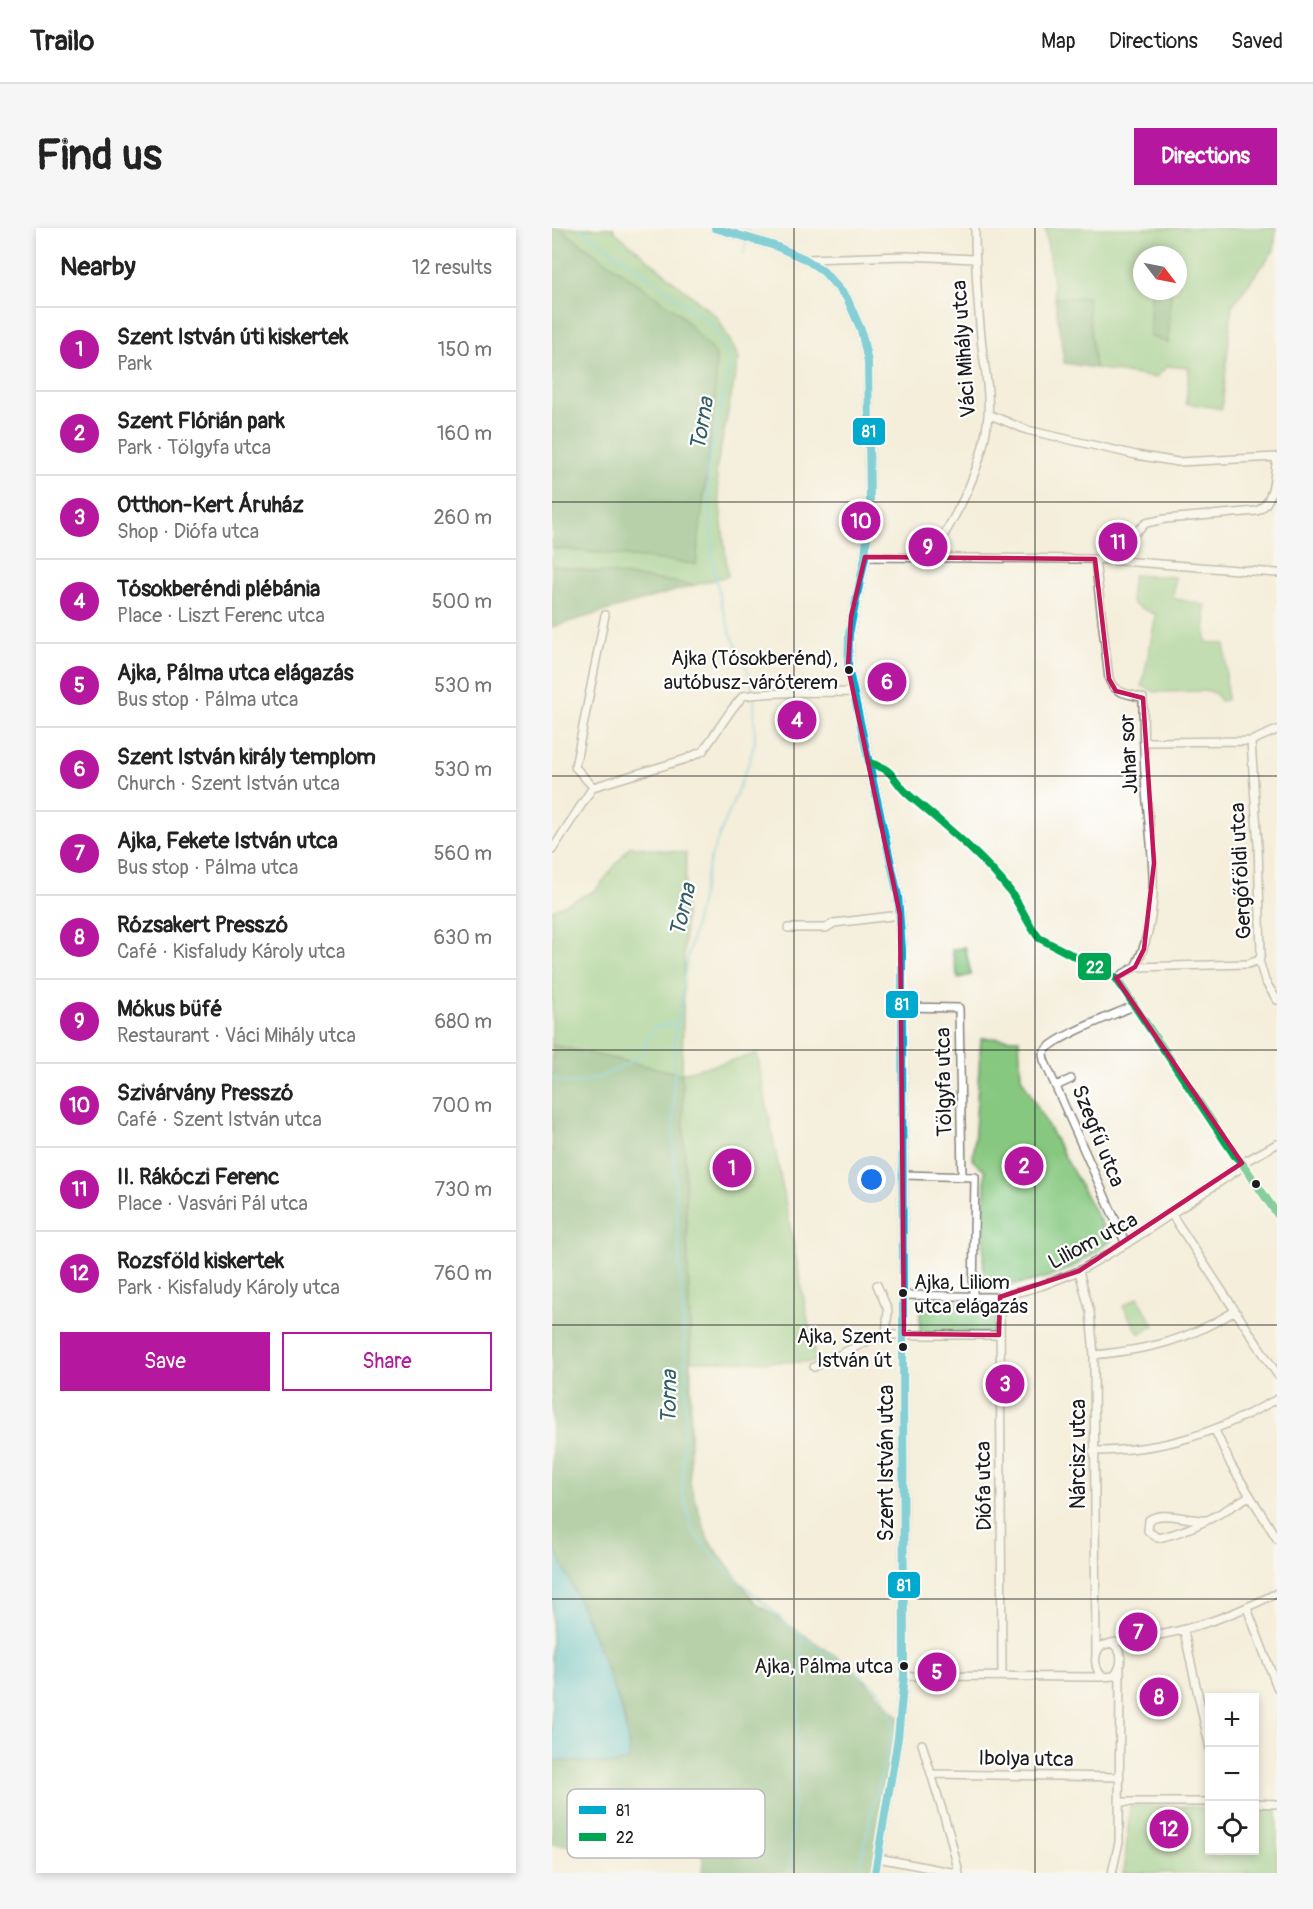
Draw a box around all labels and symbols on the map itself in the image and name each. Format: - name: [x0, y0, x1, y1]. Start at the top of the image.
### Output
- north arrow: [1133, 246, 1187, 300]
- street label: Váci Mihály utca: [946, 279, 982, 419]
- water label: Torna: [684, 393, 721, 453]
- line badge: 81: [852, 417, 886, 446]
- text: 81: [862, 422, 876, 442]
- pin: 10: [842, 498, 880, 544]
- pin: 11: [1098, 520, 1138, 564]
- pin: 9: [908, 524, 947, 570]
- place label: Ajka (Tósokberénd), autóbusz-váróterem: [664, 646, 838, 695]
- pin: 6: [868, 660, 906, 704]
- marker: Ajka (Tósokberénd), autóbusz-váróterem: [843, 664, 855, 676]
- pin: 4: [778, 698, 816, 742]
- street label: Juhar sor: [1113, 713, 1145, 795]
- street label: Gergőföldi utca: [1224, 802, 1258, 940]
- water label: Torna: [663, 879, 703, 939]
- line badge: 22: [1077, 952, 1112, 981]
- text: 22: [1086, 958, 1104, 978]
- line badge: 81: [885, 990, 919, 1019]
- text: 81: [895, 995, 909, 1015]
- street label: Tölgyfa utca: [930, 1027, 958, 1137]
- street label: Szegfű utca: [1065, 1081, 1131, 1191]
- pin: 2: [1004, 1144, 1044, 1188]
- pin: 1: [712, 1146, 752, 1190]
- your location: [857, 1165, 886, 1194]
- unlabelled marker: [1250, 1178, 1262, 1190]
- street label: Liliom utca: [1044, 1206, 1142, 1276]
- place label: Ajka, Liliom utca elágazás: [914, 1270, 1028, 1319]
- marker: Ajka, Liliom utca elágazás: [897, 1287, 909, 1299]
- place label: Ajka, Szent István út: [797, 1324, 893, 1373]
- marker: Ajka, Szent István út: [897, 1341, 909, 1353]
- pin: 3: [986, 1362, 1024, 1406]
- water label: Torna: [655, 1368, 683, 1424]
- street label: Szent István utca: [873, 1385, 900, 1541]
- street label: Nárcisz utca: [1065, 1399, 1092, 1509]
- street label: Diófa utca: [970, 1441, 998, 1531]
- line badge: 81: [887, 1571, 921, 1599]
- text: 81: [897, 1576, 911, 1596]
- pin: 7: [1118, 1610, 1158, 1654]
- pin: 5: [918, 1650, 956, 1694]
- place label: Ajka, Pálma utca: [754, 1654, 893, 1679]
- marker: Ajka, Pálma utca: [898, 1660, 910, 1672]
- pin: 8: [1140, 1674, 1178, 1720]
- street label: Ibolya utca: [978, 1745, 1074, 1773]
- legend: [567, 1789, 765, 1858]
- text: 81: [616, 1801, 630, 1821]
- pin: 12: [1150, 1806, 1188, 1852]
- text: 22: [616, 1828, 634, 1848]

